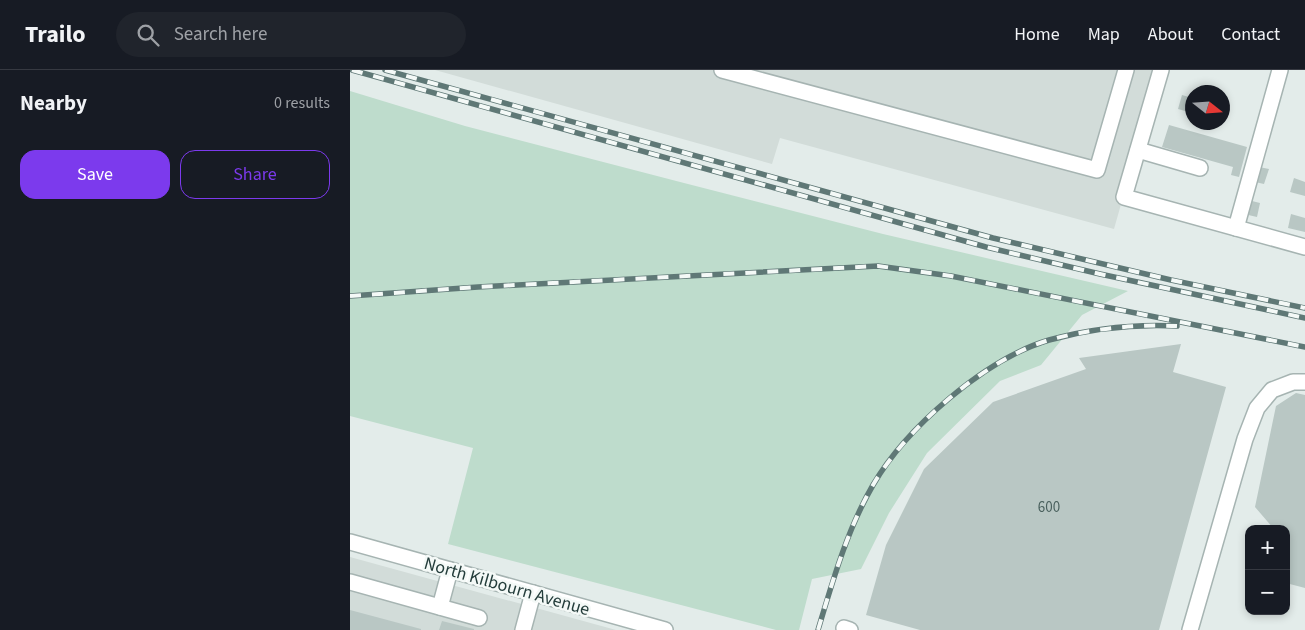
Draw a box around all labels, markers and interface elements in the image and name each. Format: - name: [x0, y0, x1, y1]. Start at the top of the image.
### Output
- search box: [116, 12, 466, 57]
- text: Trailo: [25, 17, 86, 52]
- icon: search: [134, 21, 162, 49]
- text: Search here: [174, 21, 267, 48]
- text: Home: [1014, 22, 1060, 47]
- text: Map: [1088, 22, 1120, 47]
- text: About: [1148, 22, 1193, 47]
- text: Contact: [1221, 22, 1280, 47]
- north arrow: [1185, 85, 1230, 130]
- text: Nearby: [20, 88, 87, 118]
- text: 0 results: [274, 92, 330, 114]
- button: Save: [20, 150, 170, 199]
- button: Share: [180, 150, 330, 199]
- house number: 600: [1038, 497, 1060, 518]
- map controls: [1245, 525, 1290, 615]
- button: +: [1245, 525, 1290, 570]
- street label: North Kilbourn Avenue: [421, 551, 593, 622]
- button: −: [1245, 570, 1290, 615]

